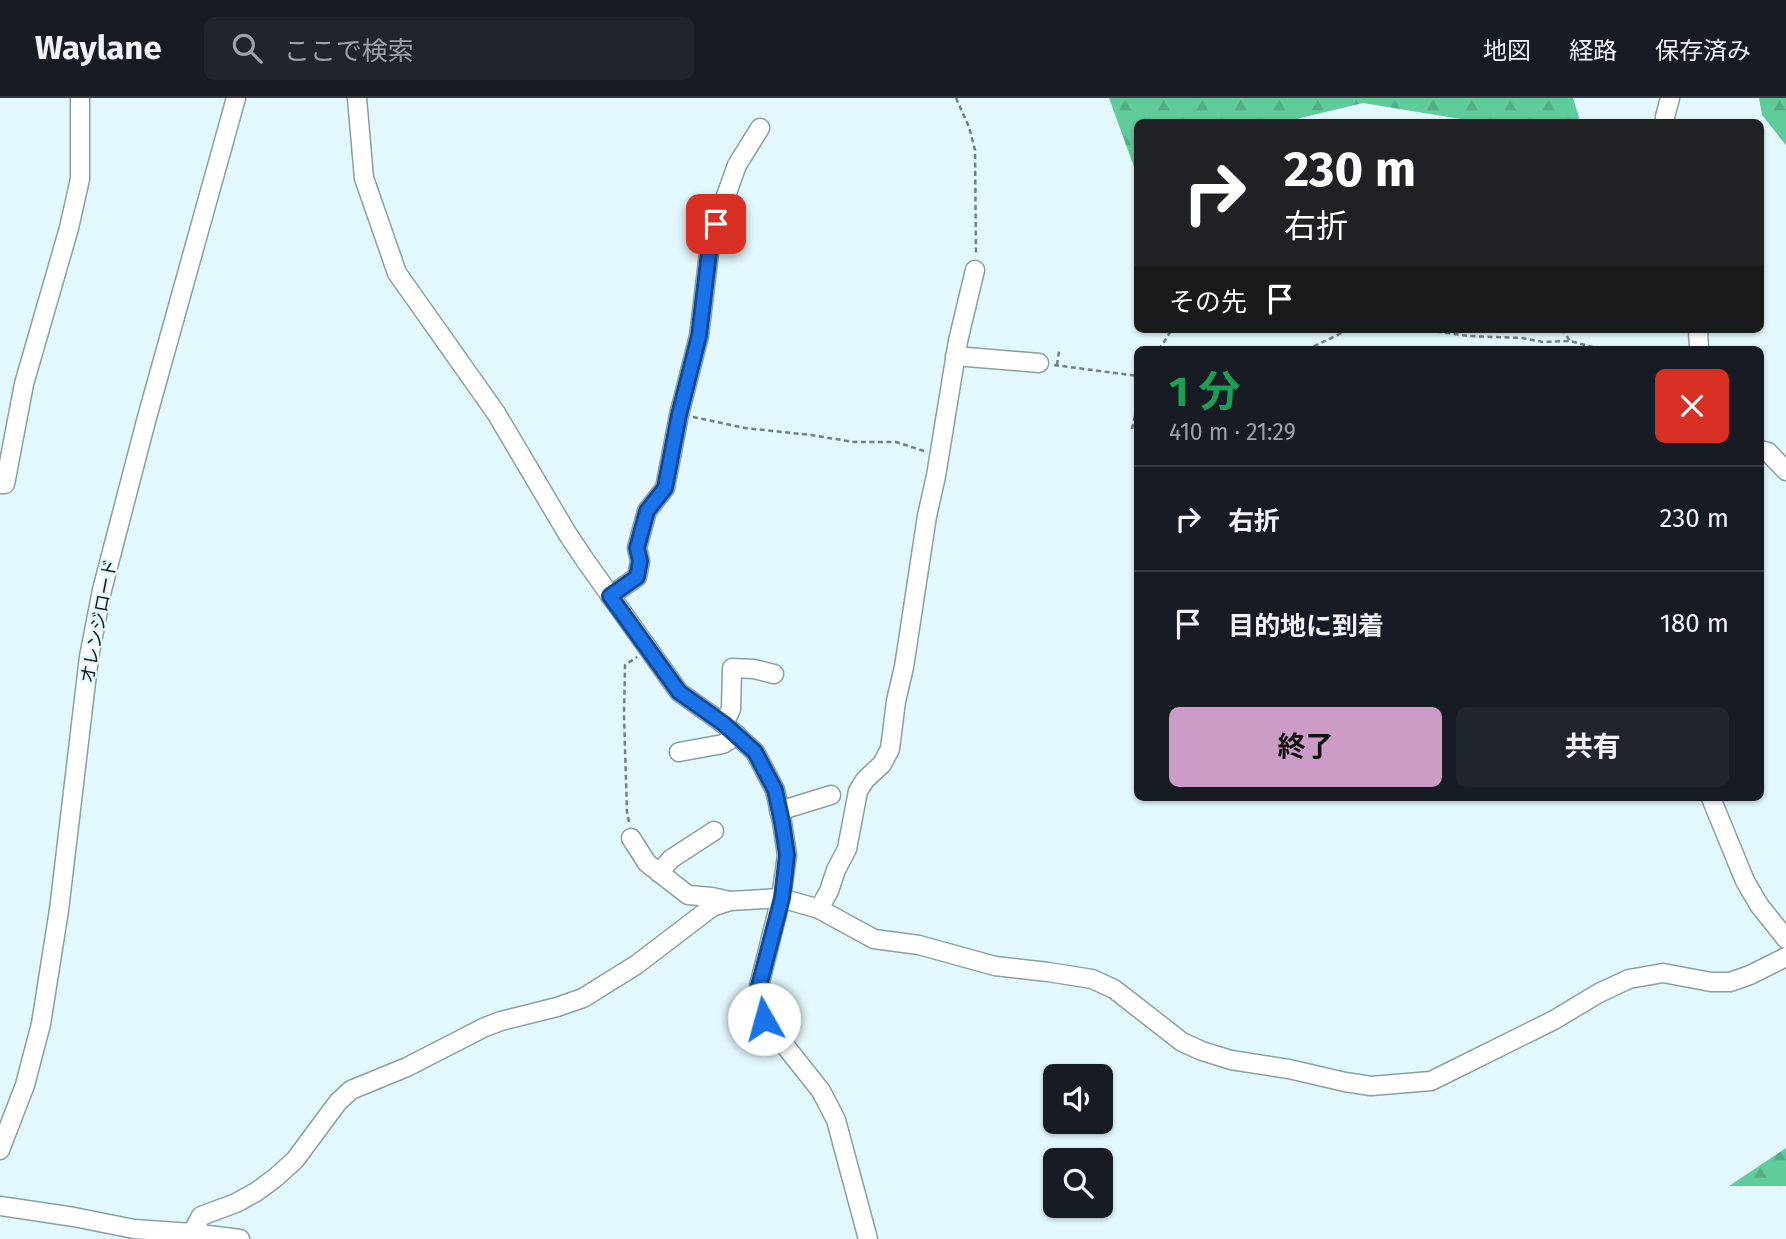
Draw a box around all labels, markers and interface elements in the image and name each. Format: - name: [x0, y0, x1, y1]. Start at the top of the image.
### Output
- search box: [204, 17, 694, 80]
- text: Waylane: [35, 28, 162, 68]
- icon: search: [228, 29, 266, 67]
- text: ここで検索: [284, 36, 414, 67]
- text: 地図: [1483, 37, 1531, 65]
- text: 経路: [1569, 37, 1617, 65]
- text: 保存済み: [1655, 37, 1751, 65]
- text: 230 m: [1284, 140, 1416, 199]
- icon: right: [1169, 147, 1260, 238]
- pin: [686, 194, 746, 254]
- icon: arrive: [697, 205, 735, 243]
- text: 右折: [1284, 207, 1348, 245]
- icon: arrive: [1261, 280, 1299, 318]
- text: その先: [1169, 287, 1247, 318]
- text: 1 分: [1169, 367, 1240, 417]
- button: close: [1655, 369, 1729, 443]
- text: 410 m · 21:29: [1169, 418, 1296, 446]
- icon: right: [1169, 500, 1207, 538]
- text: 230 m: [1660, 503, 1729, 534]
- text: 右折: [1228, 506, 1280, 537]
- street label: オレンジロード: [76, 557, 122, 685]
- icon: arrive: [1169, 605, 1207, 643]
- text: 180 m: [1660, 608, 1729, 639]
- text: 目的地に到着: [1228, 611, 1384, 642]
- button: 終了: [1169, 707, 1442, 787]
- button: 共有: [1456, 707, 1729, 787]
- position arrow: [727, 982, 801, 1056]
- map controls: [1043, 1064, 1113, 1218]
- button: sound: [1043, 1064, 1113, 1134]
- button: search: [1043, 1148, 1113, 1218]

